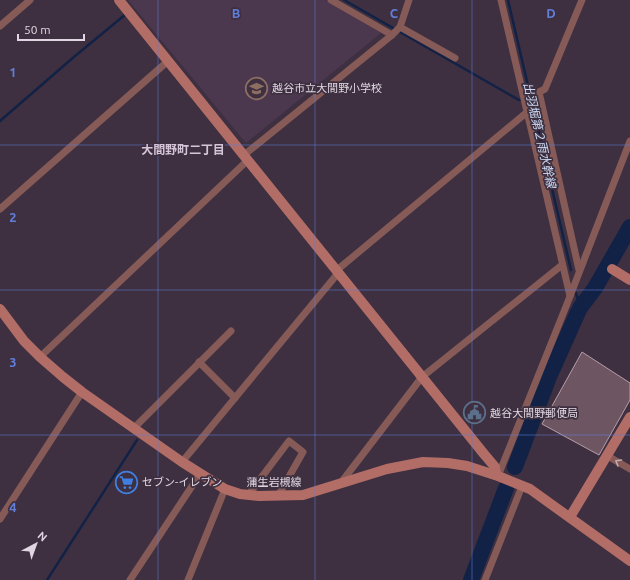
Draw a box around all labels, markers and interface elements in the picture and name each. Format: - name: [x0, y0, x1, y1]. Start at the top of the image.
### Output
- text: B: [232, 6, 241, 20]
- text: C: [390, 6, 399, 20]
- text: D: [546, 6, 556, 20]
- scale bar: [18, 16, 84, 42]
- text: 50 m: [24, 23, 51, 36]
- text: 1: [9, 65, 17, 79]
- school or university icon: 越谷市立大間野小学校: [244, 75, 270, 101]
- water label: 出羽堀第２雨水幹線: [522, 81, 559, 191]
- place label: 越谷市立大間野小学校: [272, 82, 382, 94]
- district label: 大間野町二丁目: [141, 143, 225, 156]
- text: 2: [9, 210, 17, 224]
- text: 3: [9, 355, 17, 369]
- public building icon: 越谷大間野郵便局: [461, 400, 487, 426]
- place label: 越谷大間野郵便局: [490, 407, 578, 419]
- one-way arrow: [615, 460, 622, 467]
- supermarket icon: セブン-イレブン: [114, 469, 140, 495]
- place label: セブン-イレブン: [142, 476, 222, 488]
- street label: 蒲生岩槻線: [247, 476, 302, 488]
- text: 4: [9, 500, 17, 514]
- north arrow: [16, 524, 56, 564]
- text: N: [36, 529, 50, 544]

